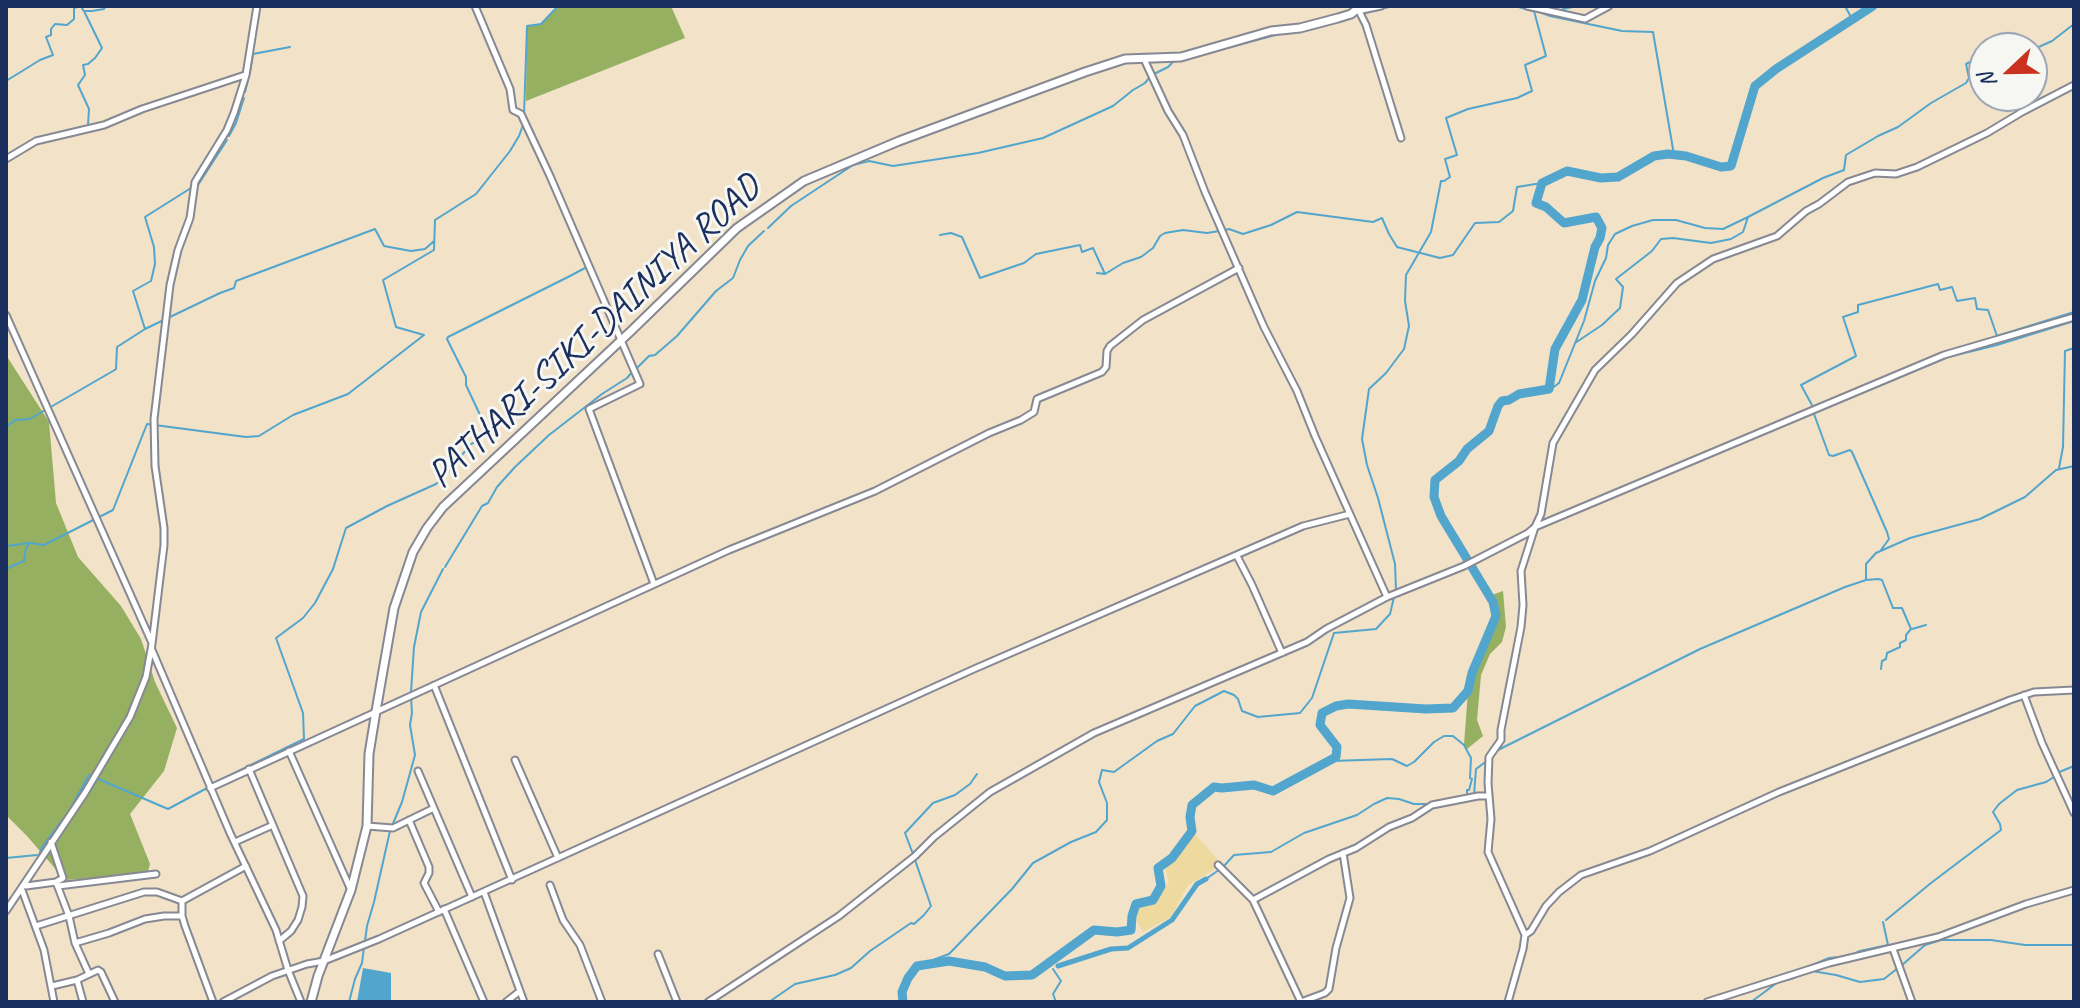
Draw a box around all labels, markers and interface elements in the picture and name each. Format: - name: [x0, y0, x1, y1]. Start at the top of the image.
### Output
- north arrow: [1968, 32, 2048, 112]
- text: N: [1972, 69, 2003, 92]
- street label: PATHARI-SIKI-DAINIYA ROAD: [419, 166, 771, 498]

